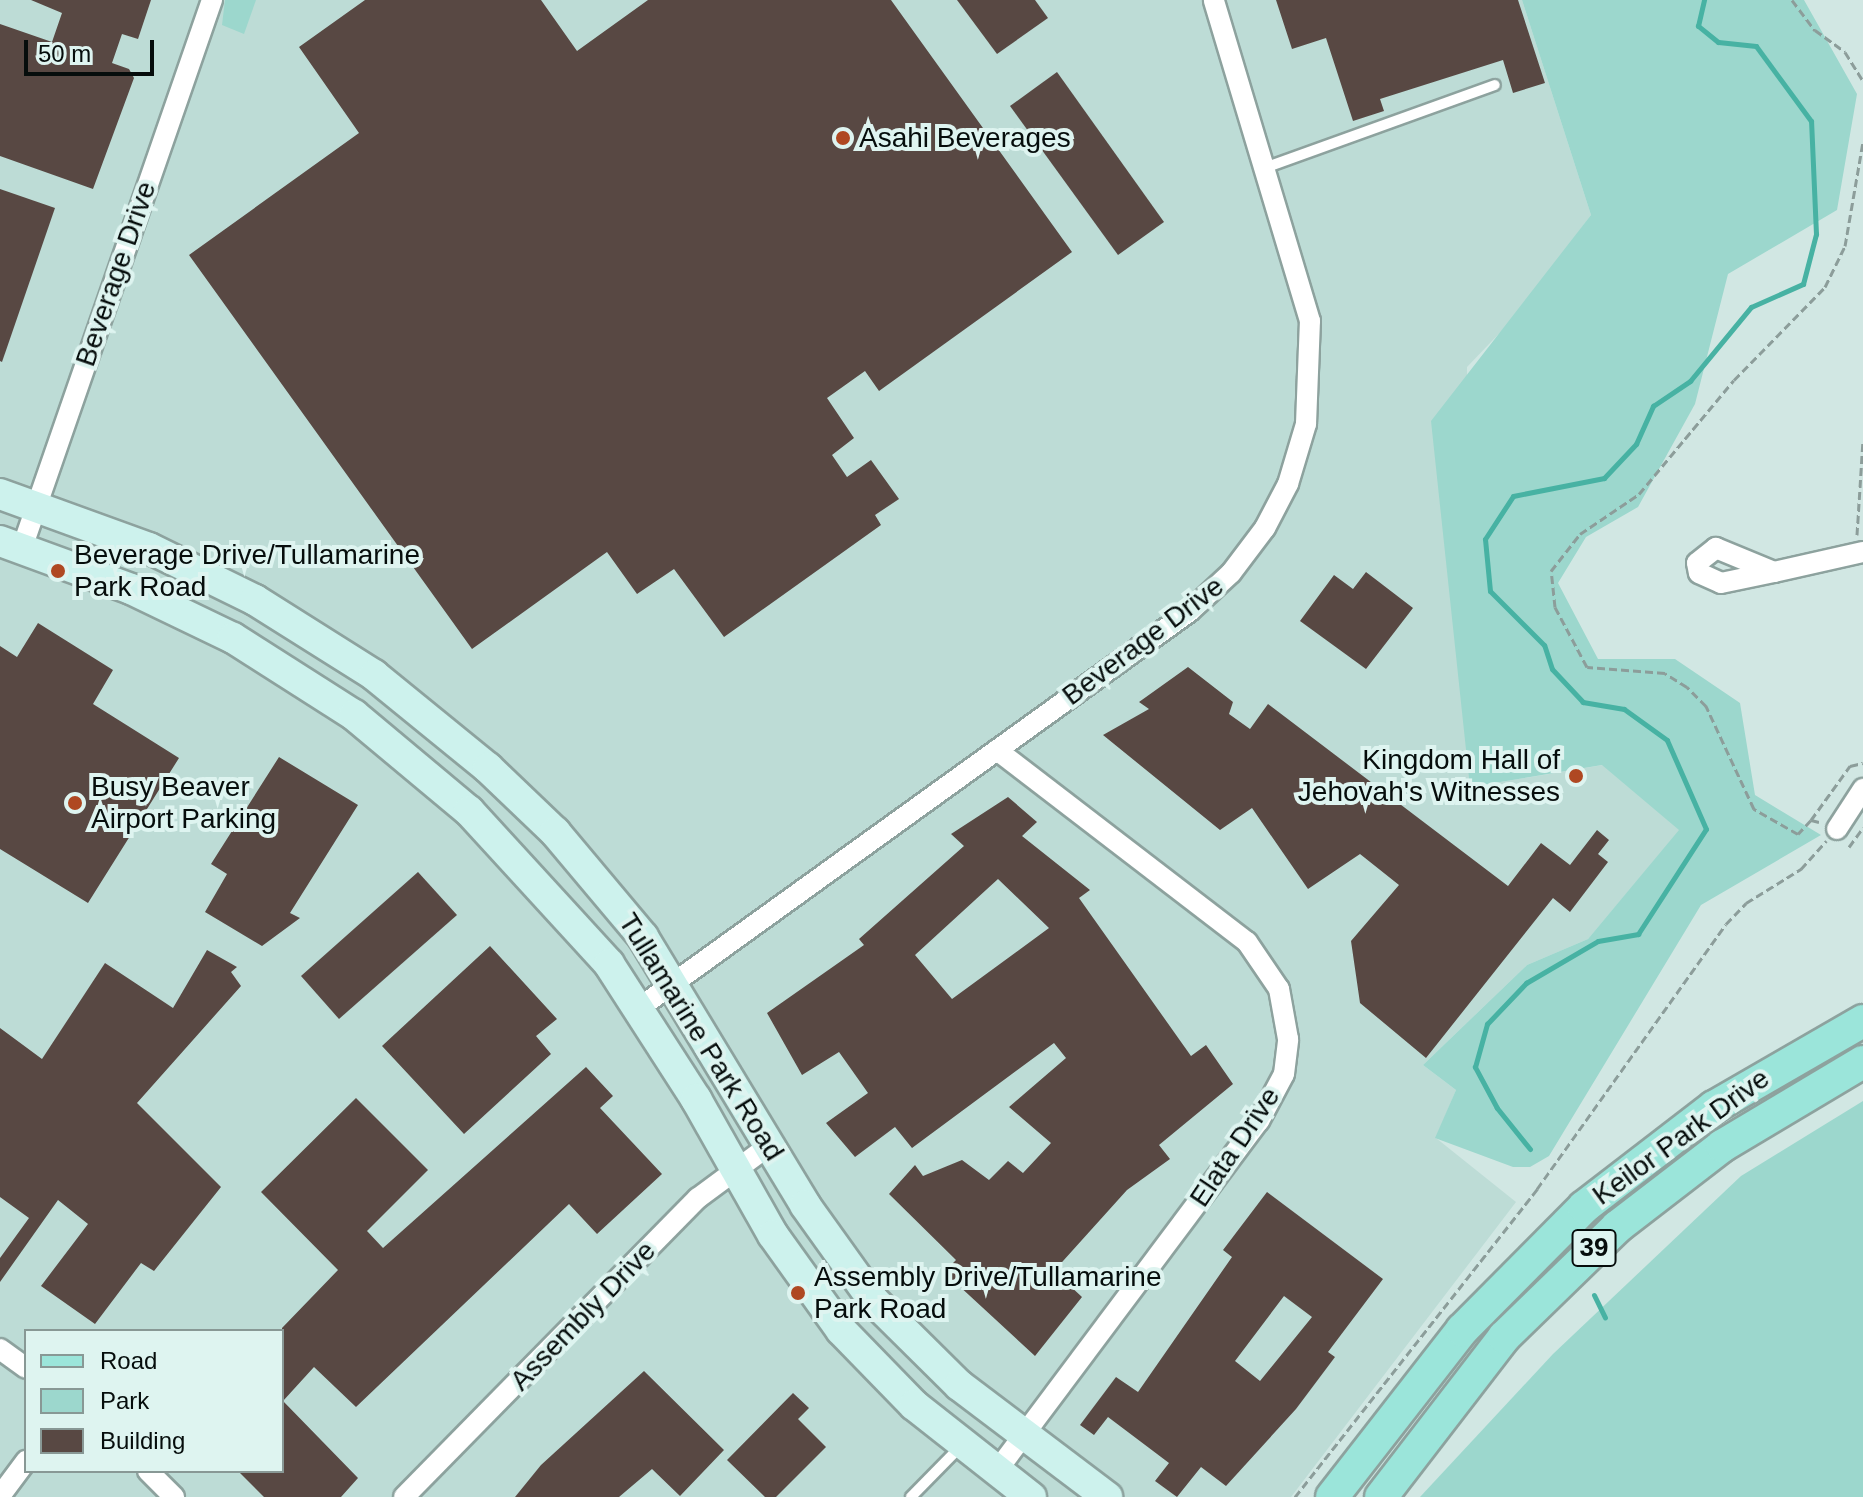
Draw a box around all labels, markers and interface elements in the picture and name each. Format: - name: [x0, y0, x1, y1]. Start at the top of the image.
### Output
- scale bar: [28, 24, 158, 74]
- text: 50 m: [38, 40, 91, 67]
- place label: Asahi Beverages: [859, 121, 1071, 155]
- marker: Asahi Beverages: [834, 129, 852, 147]
- street label: Beverage Drive: [69, 177, 163, 371]
- place label: Beverage Drive/Tullamarine Park Road: [74, 538, 420, 604]
- marker: Beverage Drive/Tullamarine Park Road: [49, 562, 67, 580]
- street label: Beverage Drive: [1056, 570, 1230, 712]
- place label: Kingdom Hall of Jehovah's Witnesses: [1298, 743, 1560, 809]
- marker: Kingdom Hall of Jehovah's Witnesses: [1567, 767, 1585, 785]
- place label: Busy Beaver Airport Parking: [91, 770, 276, 836]
- marker: Busy Beaver Airport Parking: [66, 794, 84, 812]
- street label: Tullamarine Park Road: [611, 907, 791, 1167]
- street label: Keilor Park Drive: [1586, 1062, 1776, 1212]
- street label: Elata Drive: [1183, 1081, 1287, 1213]
- road number: 39: [1570, 1226, 1618, 1270]
- street label: Assembly Drive: [503, 1234, 663, 1398]
- place label: Assembly Drive/Tullamarine Park Road: [814, 1260, 1161, 1326]
- marker: Assembly Drive/Tullamarine Park Road: [789, 1284, 807, 1302]
- legend: [24, 1329, 284, 1473]
- text: Road: [100, 1347, 157, 1374]
- text: Park: [100, 1387, 149, 1414]
- text: Building: [100, 1427, 185, 1454]

